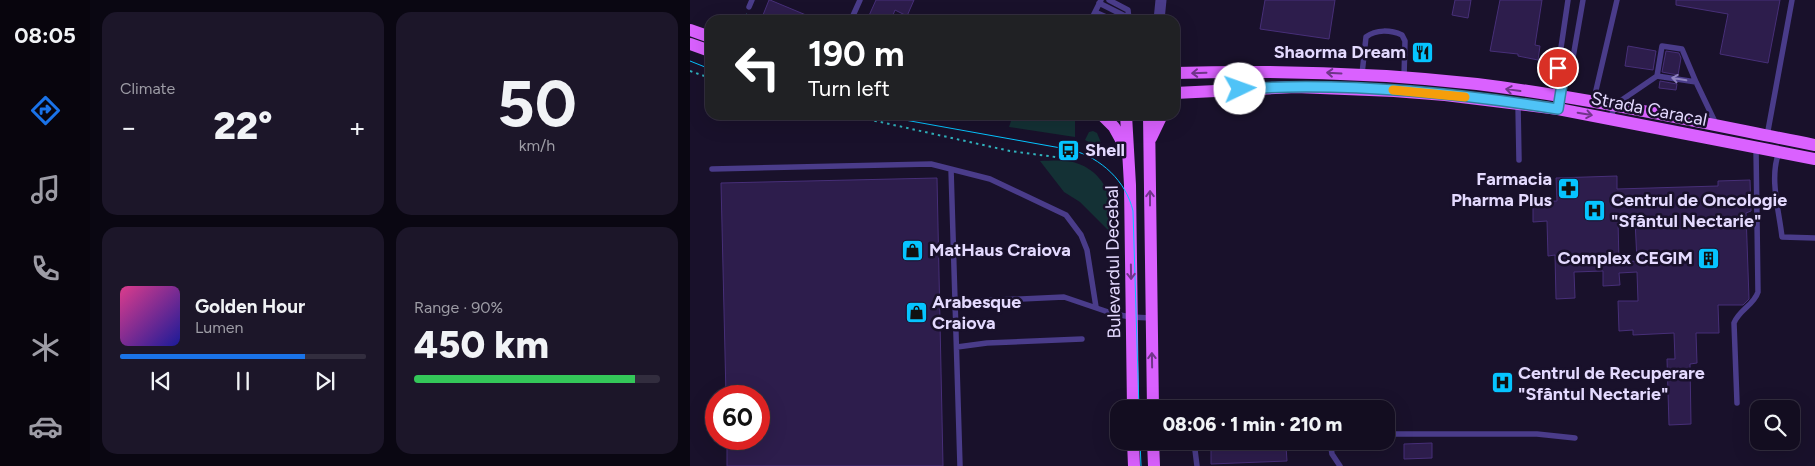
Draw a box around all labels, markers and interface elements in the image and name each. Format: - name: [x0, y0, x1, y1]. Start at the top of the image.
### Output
- text: 08:05: [14, 22, 76, 49]
- text: 190 m: [808, 33, 905, 75]
- icon: left: [725, 35, 790, 100]
- restaurant icon: Shaorma Dream: [1410, 40, 1434, 64]
- place label: Shaorma Dream: [1274, 41, 1406, 63]
- pin: [1537, 47, 1579, 89]
- icon: arrive: [1544, 54, 1572, 82]
- position arrow: [1213, 62, 1265, 114]
- text: 50: [497, 64, 577, 142]
- one-way arrow: [1192, 68, 1208, 77]
- one-way arrow: [1326, 68, 1342, 77]
- one-way arrow: [1671, 74, 1687, 84]
- text: Turn left: [808, 75, 890, 102]
- text: Climate: [120, 79, 175, 98]
- one-way arrow: [1505, 84, 1521, 94]
- street label: Strada Caracal: [1589, 87, 1709, 131]
- icon: directions: [28, 93, 63, 128]
- text: 22°: [213, 103, 273, 149]
- one-way arrow: [1577, 109, 1593, 119]
- text: −: [120, 110, 137, 144]
- text: +: [349, 110, 366, 144]
- text: km/h: [519, 136, 555, 155]
- bus stop icon: Shell: [1057, 138, 1081, 162]
- place label: Shell: [1085, 139, 1125, 161]
- place label: Farmacia Pharma Plus: [1451, 168, 1553, 211]
- icon: music: [28, 172, 63, 207]
- pharmacy icon: Farmacia Pharma Plus: [1556, 177, 1580, 201]
- street label: Bulevardul Decebal: [1101, 185, 1125, 339]
- place label: Centrul de Oncologie "Sfântul Nectarie": [1611, 189, 1787, 232]
- one-way arrow: [1145, 190, 1155, 206]
- hospital icon: Centrul de Oncologie "Sfântul Nectarie": [1583, 198, 1607, 222]
- shop icon: MatHaus Craiova: [901, 238, 925, 262]
- place label: MatHaus Craiova: [929, 239, 1071, 261]
- building icon: Complex CEGIM: [1697, 246, 1721, 270]
- place label: Complex CEGIM: [1557, 247, 1693, 269]
- icon: phone: [28, 251, 63, 286]
- one-way arrow: [1126, 264, 1136, 280]
- place label: Arabesque Craiova: [932, 291, 1021, 334]
- text: Golden Hour: [195, 295, 305, 318]
- text: Range · 90%: [414, 298, 503, 317]
- shop icon: Arabesque Craiova: [904, 300, 928, 324]
- text: Lumen: [195, 318, 244, 337]
- text: 450 km: [414, 322, 549, 368]
- icon: climate: [28, 330, 63, 365]
- one-way arrow: [1147, 352, 1157, 368]
- place label: Centrul de Recuperare "Sfântul Nectarie": [1518, 362, 1705, 405]
- icon: previous: [147, 367, 175, 395]
- icon: pause: [229, 367, 257, 395]
- icon: next: [311, 367, 339, 395]
- hospital icon: Centrul de Recuperare "Sfântul Nectarie": [1490, 371, 1514, 395]
- speed limit sign: 60: [705, 385, 770, 450]
- map controls: [1750, 400, 1800, 450]
- button: search: [1750, 400, 1800, 450]
- icon: car: [28, 409, 63, 444]
- text: 08:06 · 1 min · 210 m: [1163, 413, 1342, 436]

